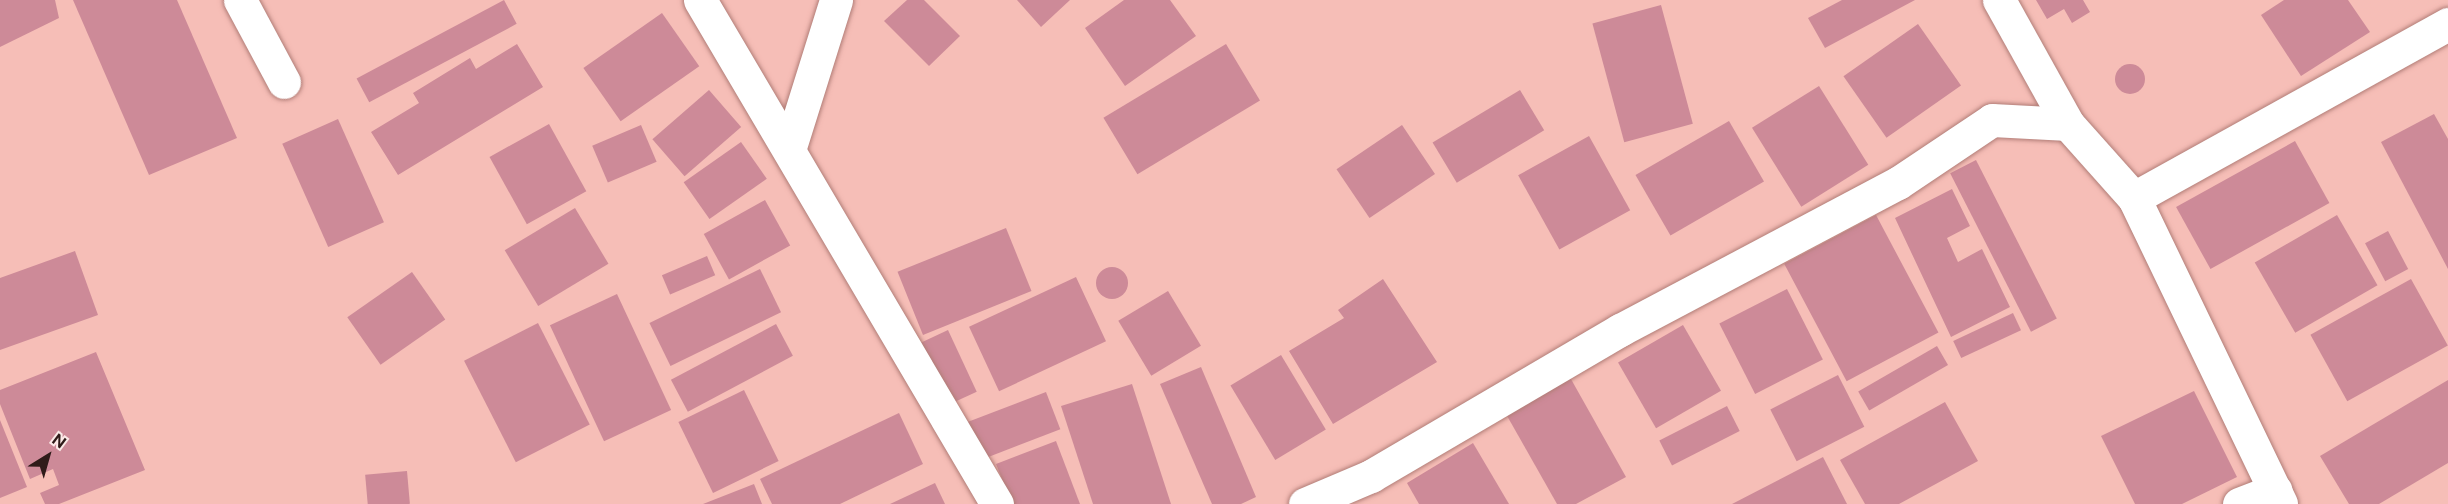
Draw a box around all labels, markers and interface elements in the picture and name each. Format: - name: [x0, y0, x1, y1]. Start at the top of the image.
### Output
- north arrow: [18, 426, 78, 486]
- text: N: [48, 430, 70, 453]

